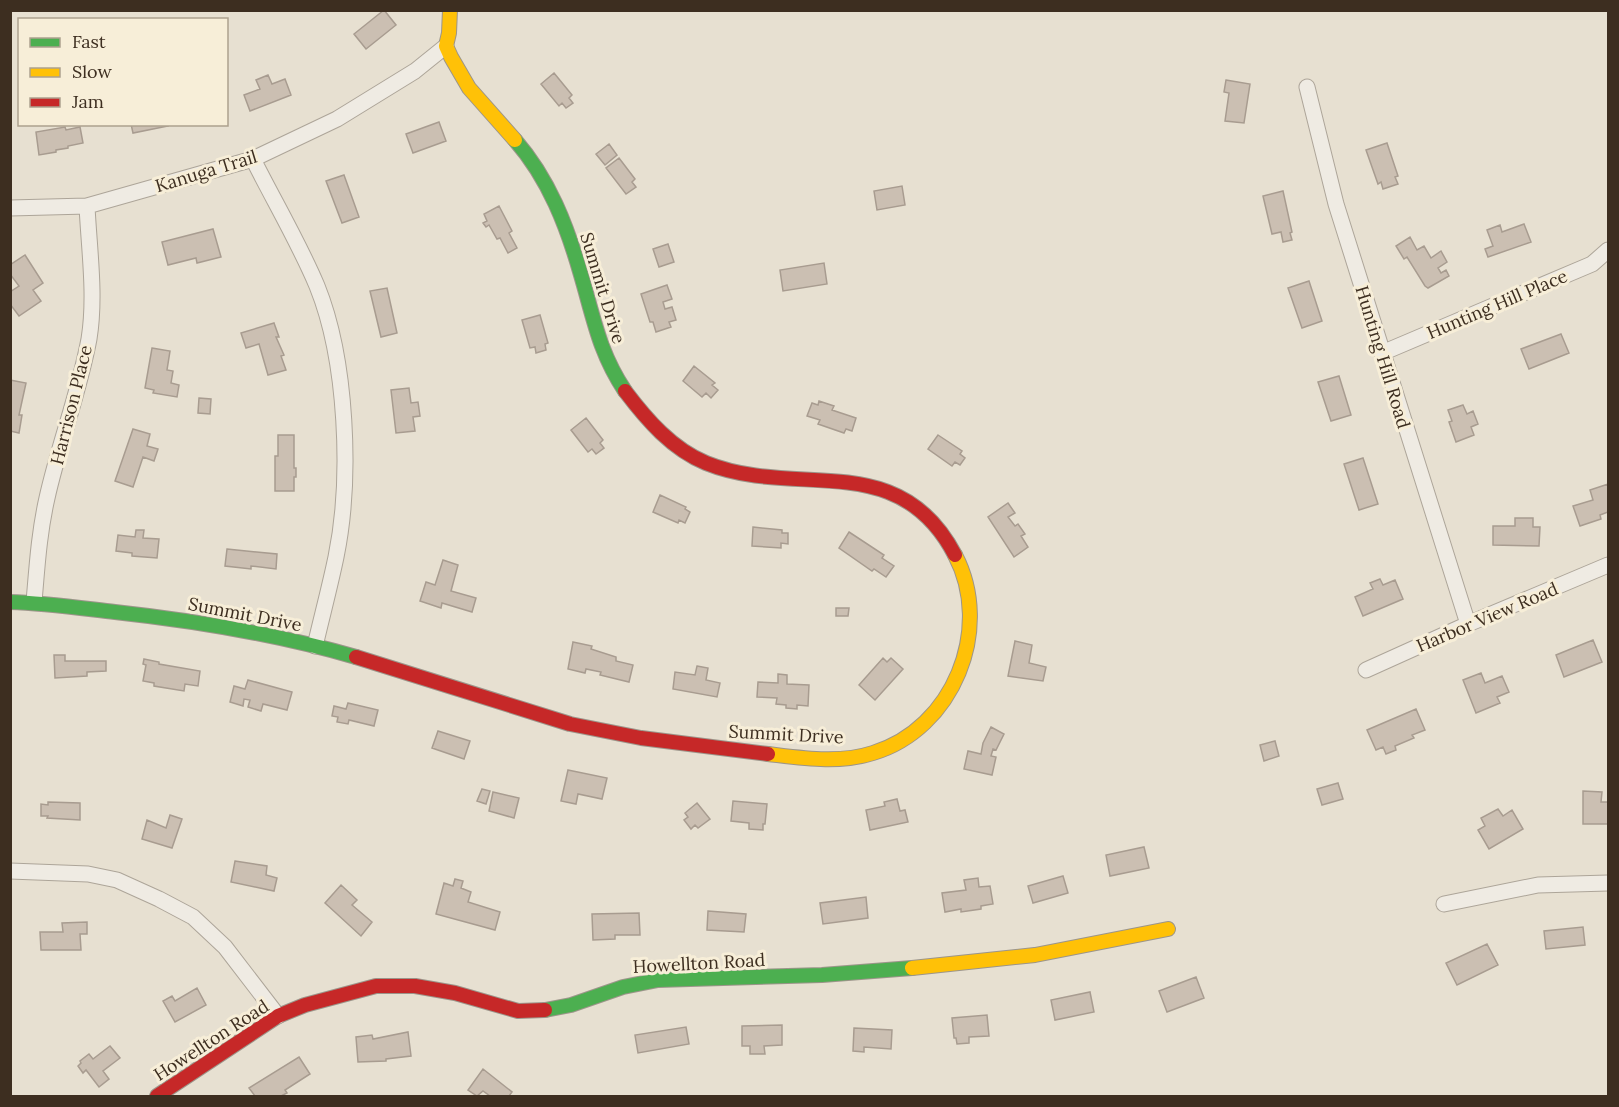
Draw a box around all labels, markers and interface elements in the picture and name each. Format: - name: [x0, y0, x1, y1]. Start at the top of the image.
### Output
- legend: [18, 18, 228, 126]
- text: Fast: [72, 30, 106, 53]
- text: Slow: [72, 60, 112, 83]
- text: Jam: [71, 90, 104, 113]
- street label: Kanuga Trail: [152, 145, 260, 197]
- street label: Summit Drive: [575, 230, 631, 347]
- street label: Hunting Hill Place: [1423, 264, 1571, 344]
- street label: Hunting Hill Road: [1350, 283, 1416, 431]
- street label: Harrison Place: [45, 343, 97, 467]
- street label: Harbor View Road: [1413, 577, 1561, 657]
- street label: Summit Drive: [186, 592, 304, 636]
- street label: Summit Drive: [728, 720, 844, 749]
- street label: Howellton Road: [632, 948, 766, 978]
- street label: Howellton Road: [149, 994, 273, 1086]

